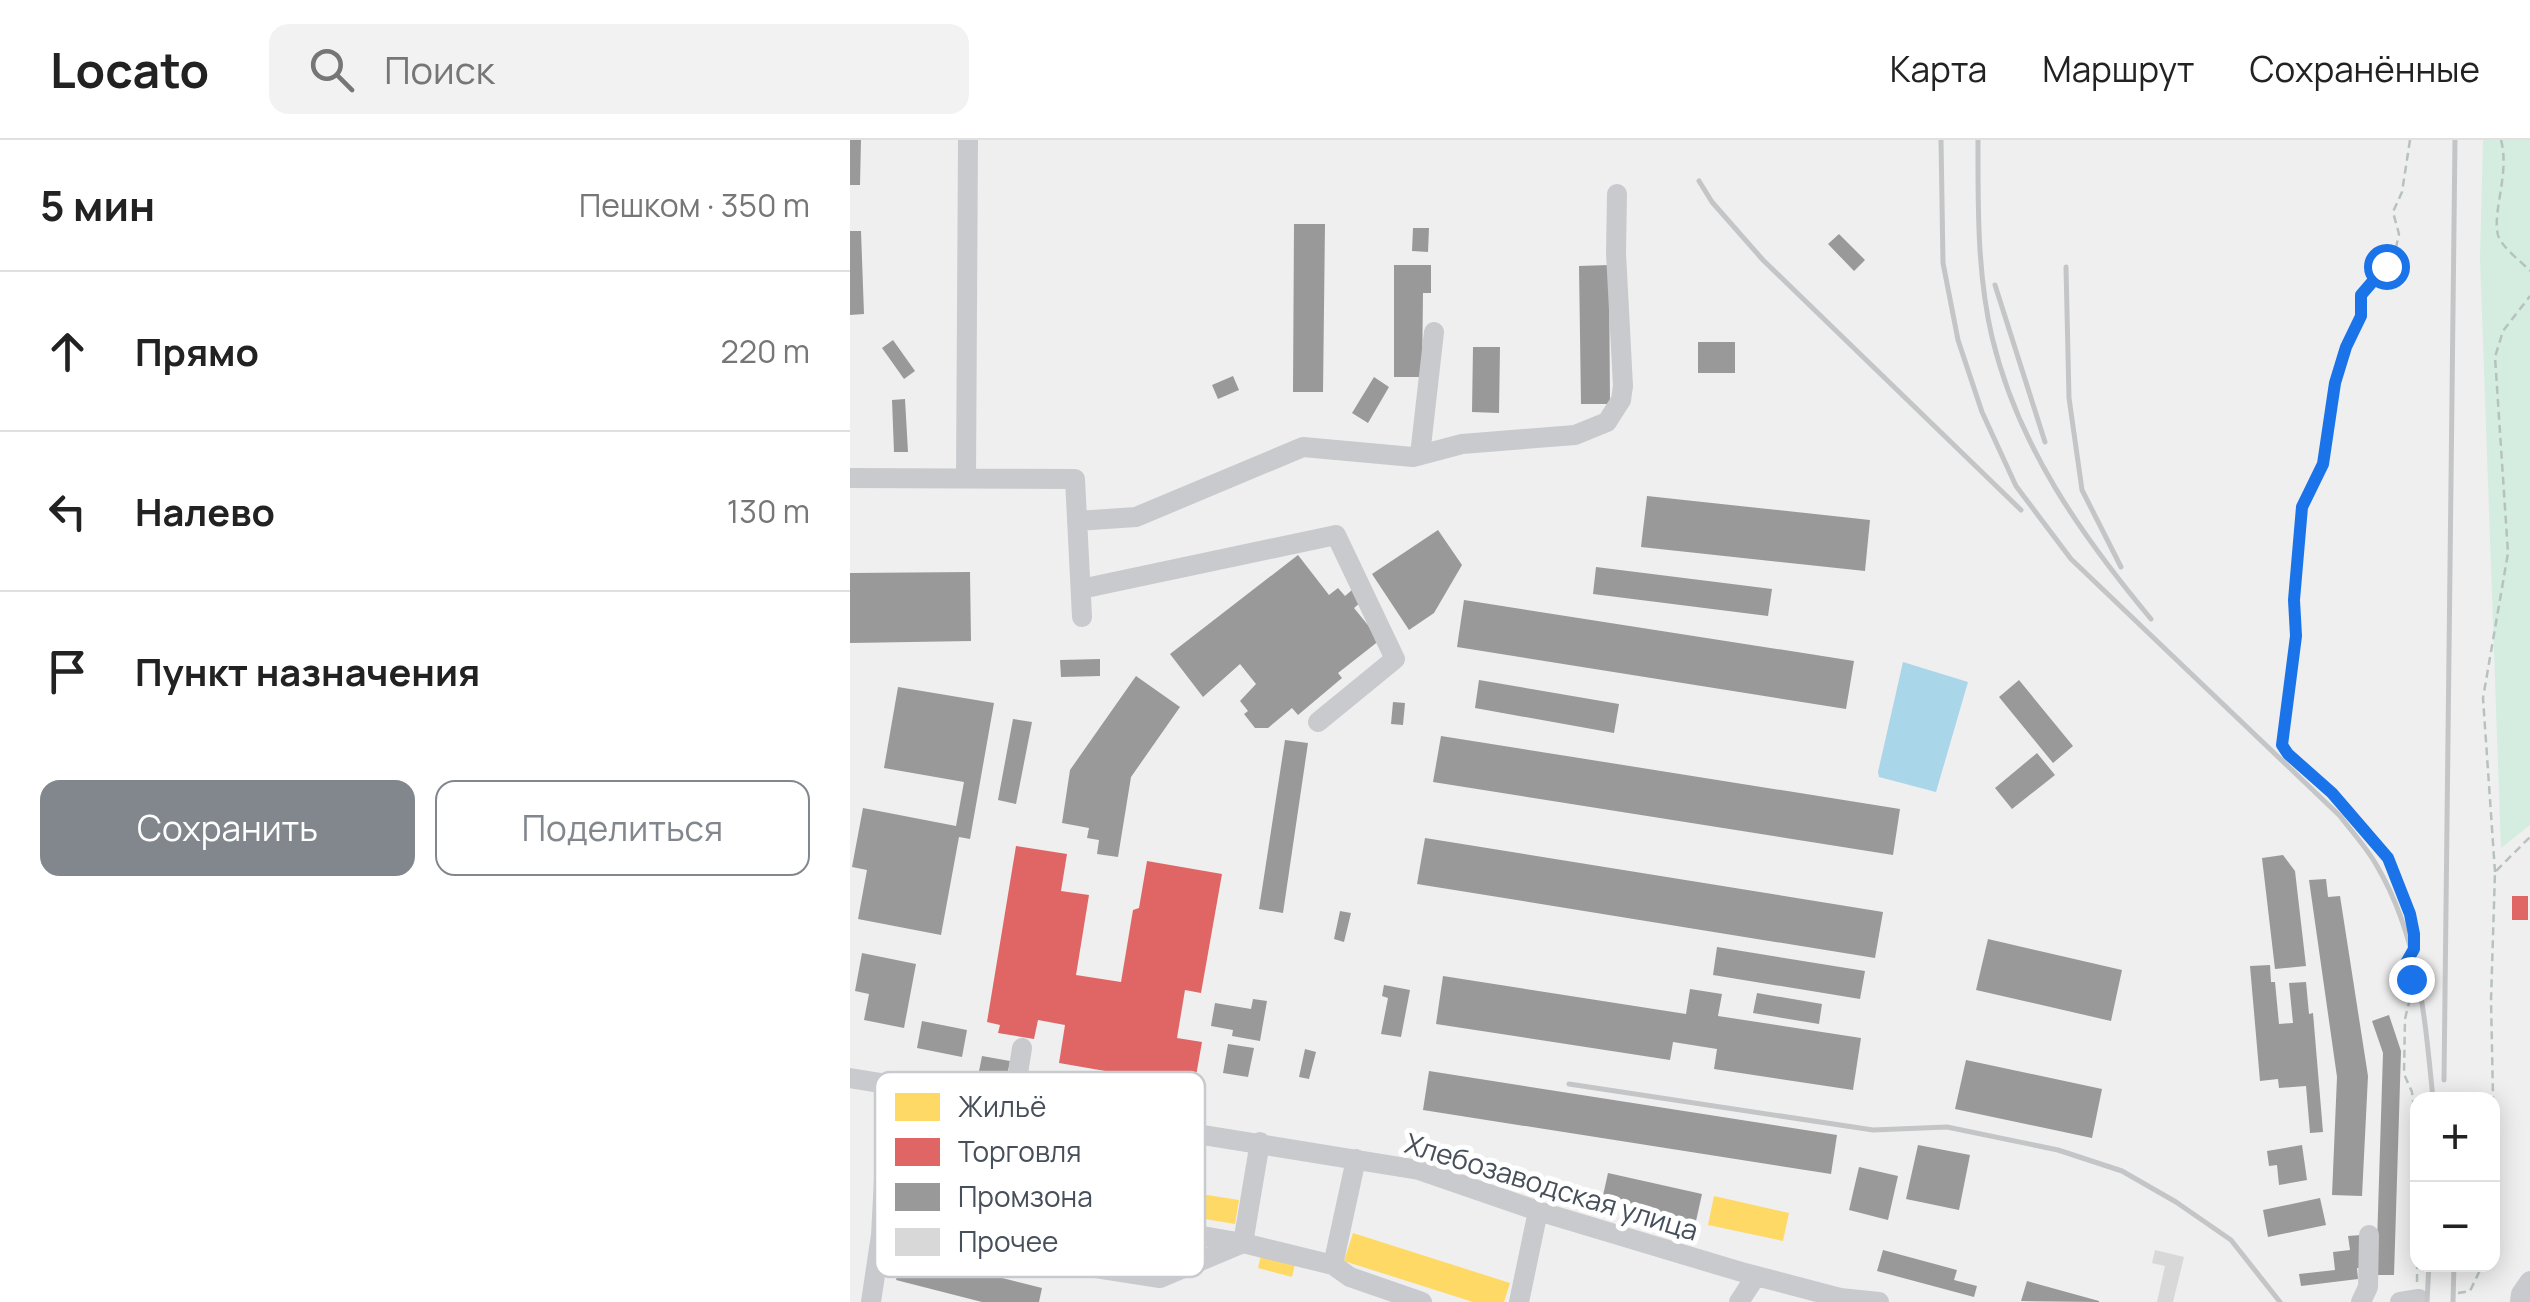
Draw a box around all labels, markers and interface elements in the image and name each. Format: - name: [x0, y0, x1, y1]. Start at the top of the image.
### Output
- search box: [269, 24, 969, 114]
- text: Locato: [50, 37, 209, 102]
- icon: search: [304, 42, 359, 97]
- text: Поиск: [384, 43, 495, 95]
- text: Карта: [1890, 45, 1987, 93]
- text: Маршрут: [2042, 45, 2195, 93]
- text: Сохранённые: [2250, 45, 2480, 93]
- text: 5 мин: [40, 176, 155, 234]
- text: Пешком · 350 m: [579, 183, 810, 227]
- route start: [2364, 244, 2410, 290]
- icon: ahead: [40, 324, 95, 379]
- text: Прямо: [135, 325, 259, 377]
- text: 220 m: [720, 329, 810, 373]
- icon: left: [40, 484, 95, 539]
- text: Налево: [135, 485, 275, 537]
- text: 130 m: [727, 489, 810, 533]
- icon: arrive: [40, 644, 95, 699]
- text: Пункт назначения: [135, 645, 480, 697]
- button: Сохранить: [40, 780, 415, 876]
- button: Поделиться: [435, 780, 810, 876]
- route end: [2389, 957, 2435, 1003]
- legend: [875, 1072, 1205, 1277]
- text: Жильё: [958, 1087, 1046, 1125]
- map controls: [2410, 1092, 2500, 1272]
- button: +: [2410, 1092, 2500, 1182]
- street label: Хлебозаводская улица: [1401, 1123, 1703, 1249]
- text: Торговля: [958, 1132, 1081, 1170]
- text: Промзона: [958, 1177, 1093, 1215]
- button: −: [2410, 1182, 2500, 1272]
- text: Прочее: [958, 1222, 1058, 1260]

